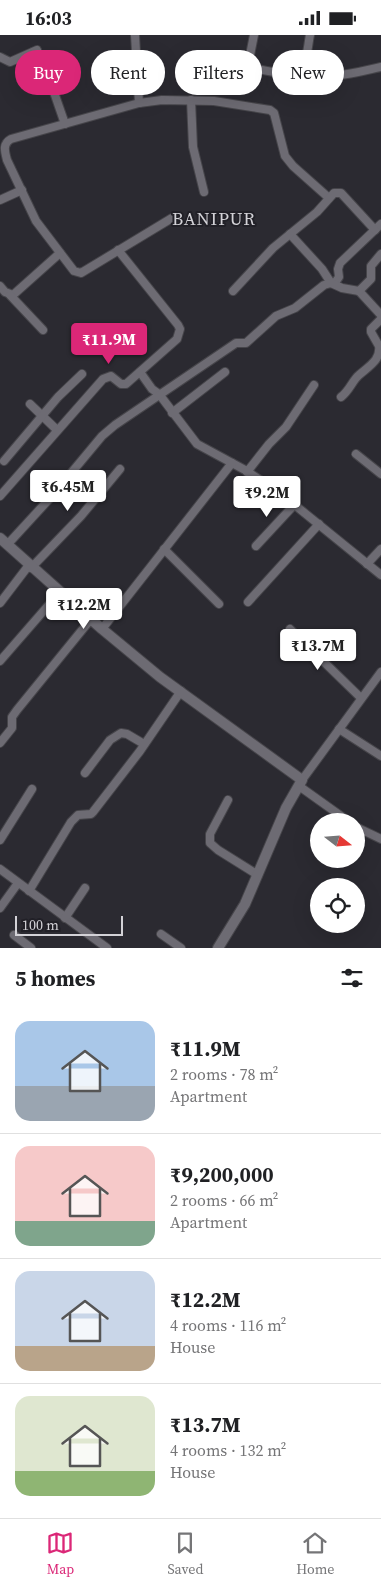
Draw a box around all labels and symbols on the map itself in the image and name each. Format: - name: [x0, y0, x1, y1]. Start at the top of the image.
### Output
- district label: BANIPUR: [172, 206, 256, 231]
- pin: ₹11.9M: [68, 323, 150, 365]
- pin: ₹6.45M: [27, 469, 109, 512]
- pin: ₹9.2M: [232, 475, 302, 518]
- pin: ₹12.2M: [43, 587, 125, 630]
- pin: ₹13.7M: [277, 629, 359, 671]
- north arrow: [310, 813, 365, 867]
- scale bar: [15, 913, 122, 936]

